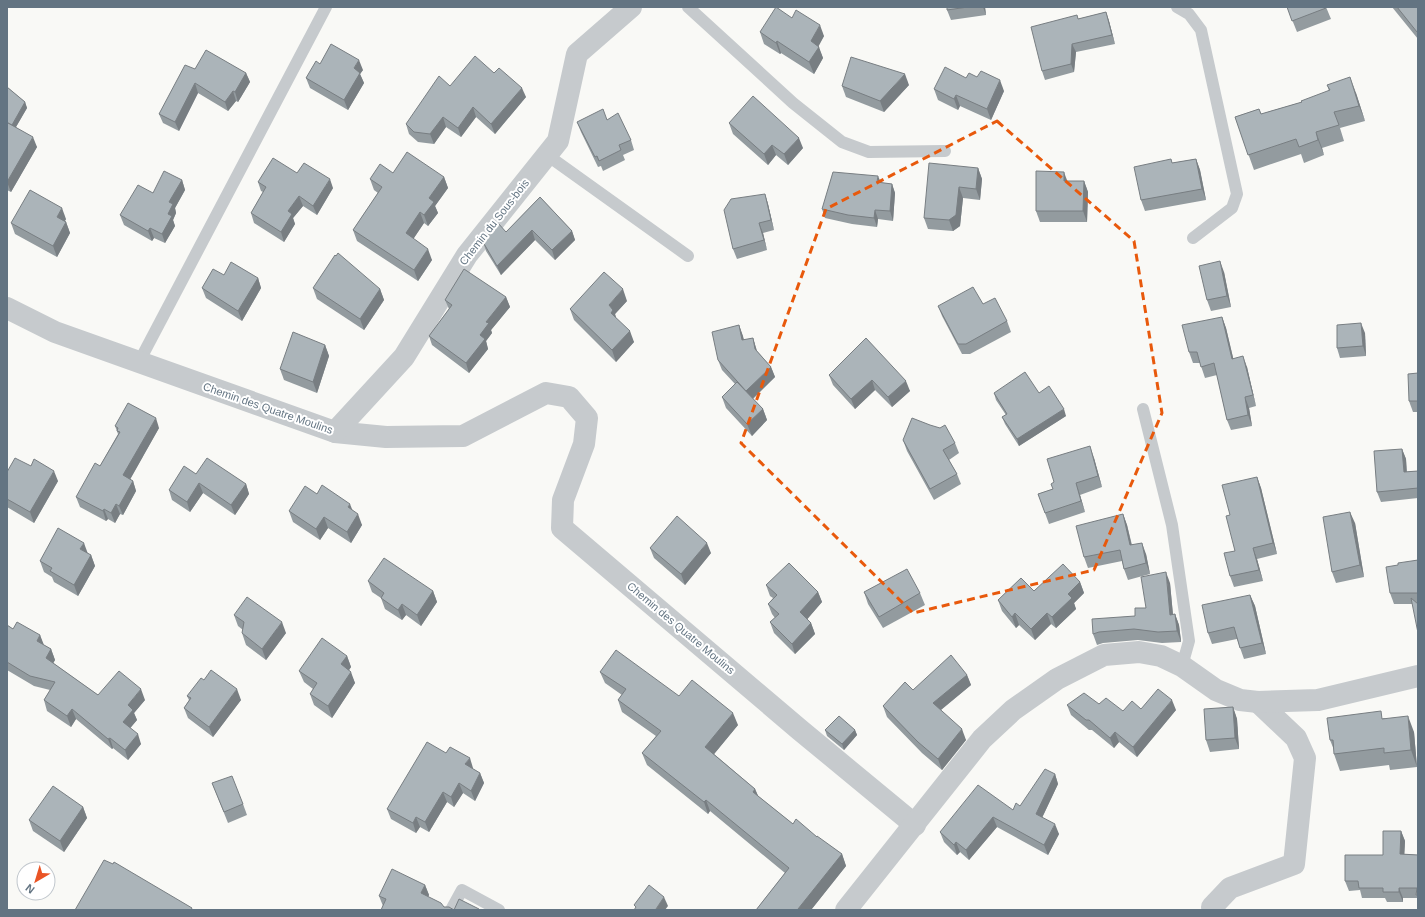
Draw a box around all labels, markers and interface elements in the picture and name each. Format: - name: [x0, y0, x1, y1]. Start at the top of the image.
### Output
- street label: Chemin du Sous-bois: [457, 176, 531, 267]
- street label: Chemin des Quatre Moulins: [202, 380, 335, 436]
- street label: Chemin des Quatre Moulins: [625, 580, 737, 677]
- north arrow: [16, 861, 56, 901]
- text: N: [23, 882, 37, 896]

